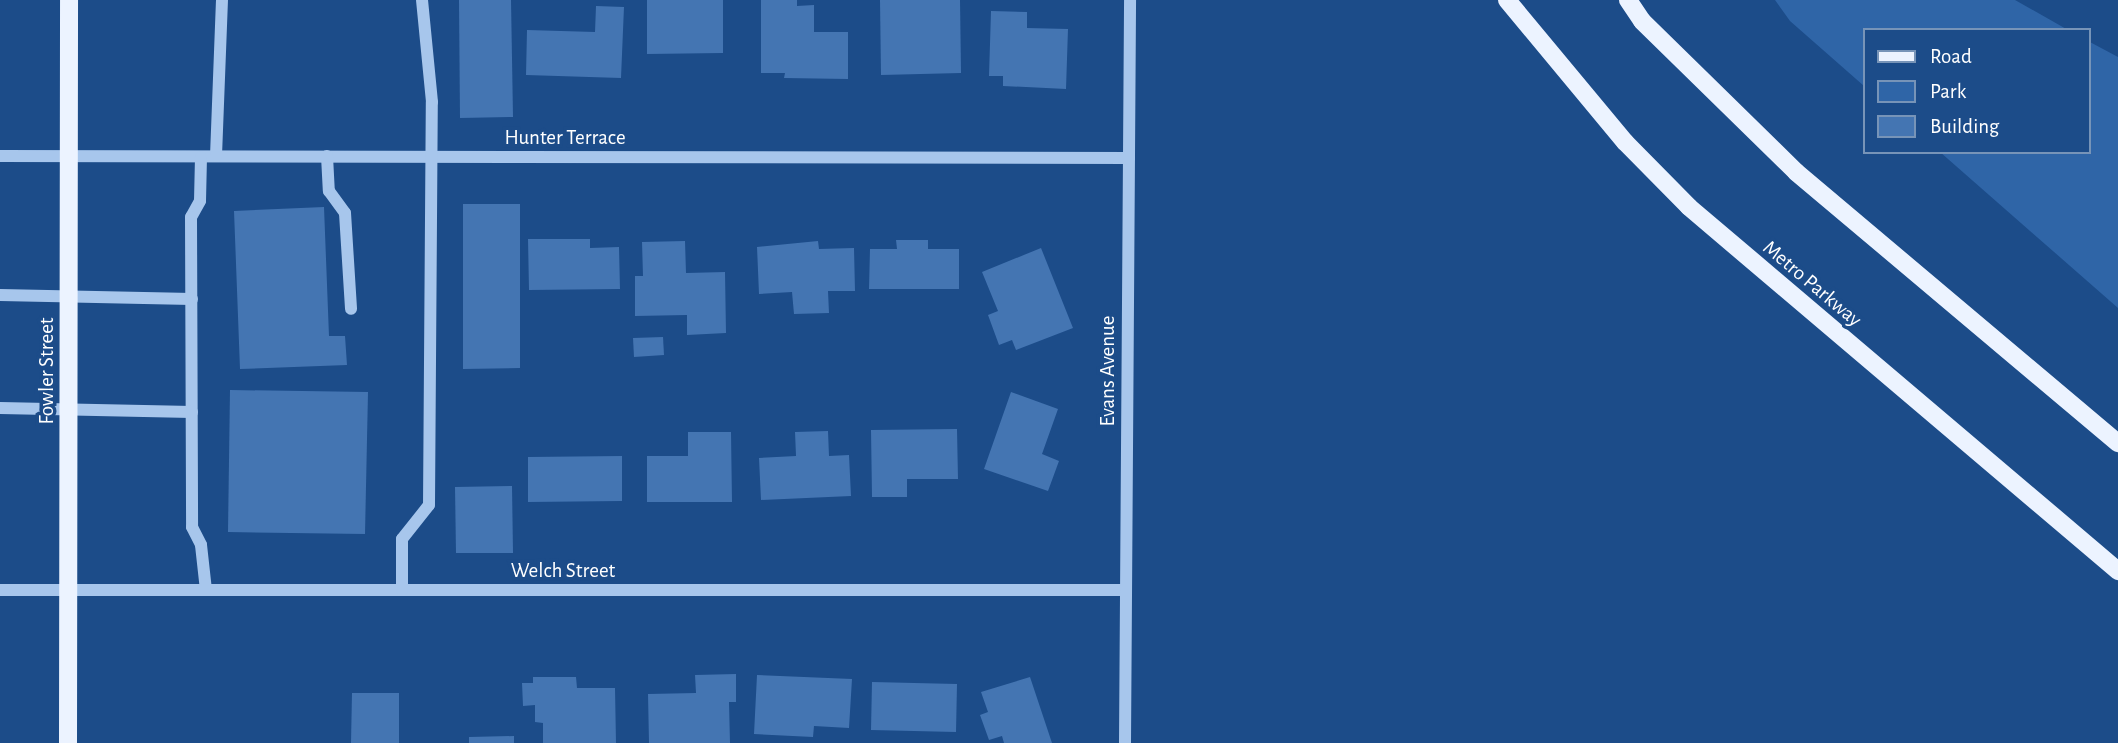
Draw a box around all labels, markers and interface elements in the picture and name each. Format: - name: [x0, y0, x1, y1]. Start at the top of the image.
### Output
- legend: [1862, 28, 2090, 154]
- text: Road: [1930, 46, 1972, 67]
- text: Park: [1930, 81, 1966, 102]
- text: Building: [1930, 116, 1999, 137]
- street label: Hunter Terrace: [504, 125, 626, 151]
- street label: Metro Parkway: [1757, 235, 1867, 333]
- street label: Evans Avenue: [1095, 316, 1121, 426]
- street label: Fowler Street: [34, 317, 60, 425]
- street label: Welch Street: [511, 558, 615, 584]

